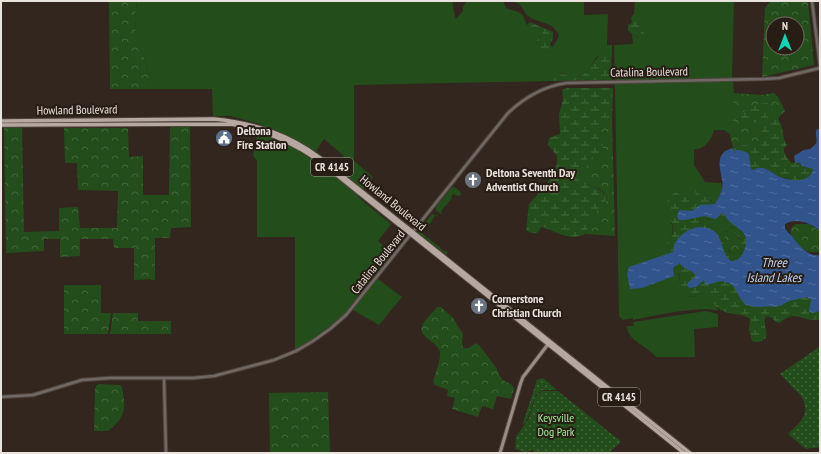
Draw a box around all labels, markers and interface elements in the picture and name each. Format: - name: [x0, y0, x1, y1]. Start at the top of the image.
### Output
- north arrow: [765, 16, 805, 56]
- text: N: [782, 19, 788, 33]
- street label: Catalina Boulevard: [610, 63, 688, 80]
- street label: Howland Boulevard: [36, 101, 117, 118]
- place label: Deltona Fire Station: [237, 123, 286, 152]
- public building icon: Deltona Fire Station: [214, 128, 234, 148]
- road number: CR 4145: [311, 158, 353, 176]
- place label: Deltona Seventh Day Adventist Church: [485, 165, 575, 194]
- church icon: Deltona Seventh Day Adventist Church: [463, 170, 483, 190]
- street label: Howland Boulevard: [357, 171, 429, 234]
- street label: Catalina Boulevard: [347, 227, 408, 297]
- water label: Three Island Lakes: [747, 254, 803, 286]
- place label: Cornerstone Christian Church: [492, 291, 561, 320]
- church icon: Cornerstone Christian Church: [469, 296, 489, 316]
- road number: CR 4145: [598, 388, 640, 406]
- park label: Keysville Dog Park: [537, 410, 575, 439]

